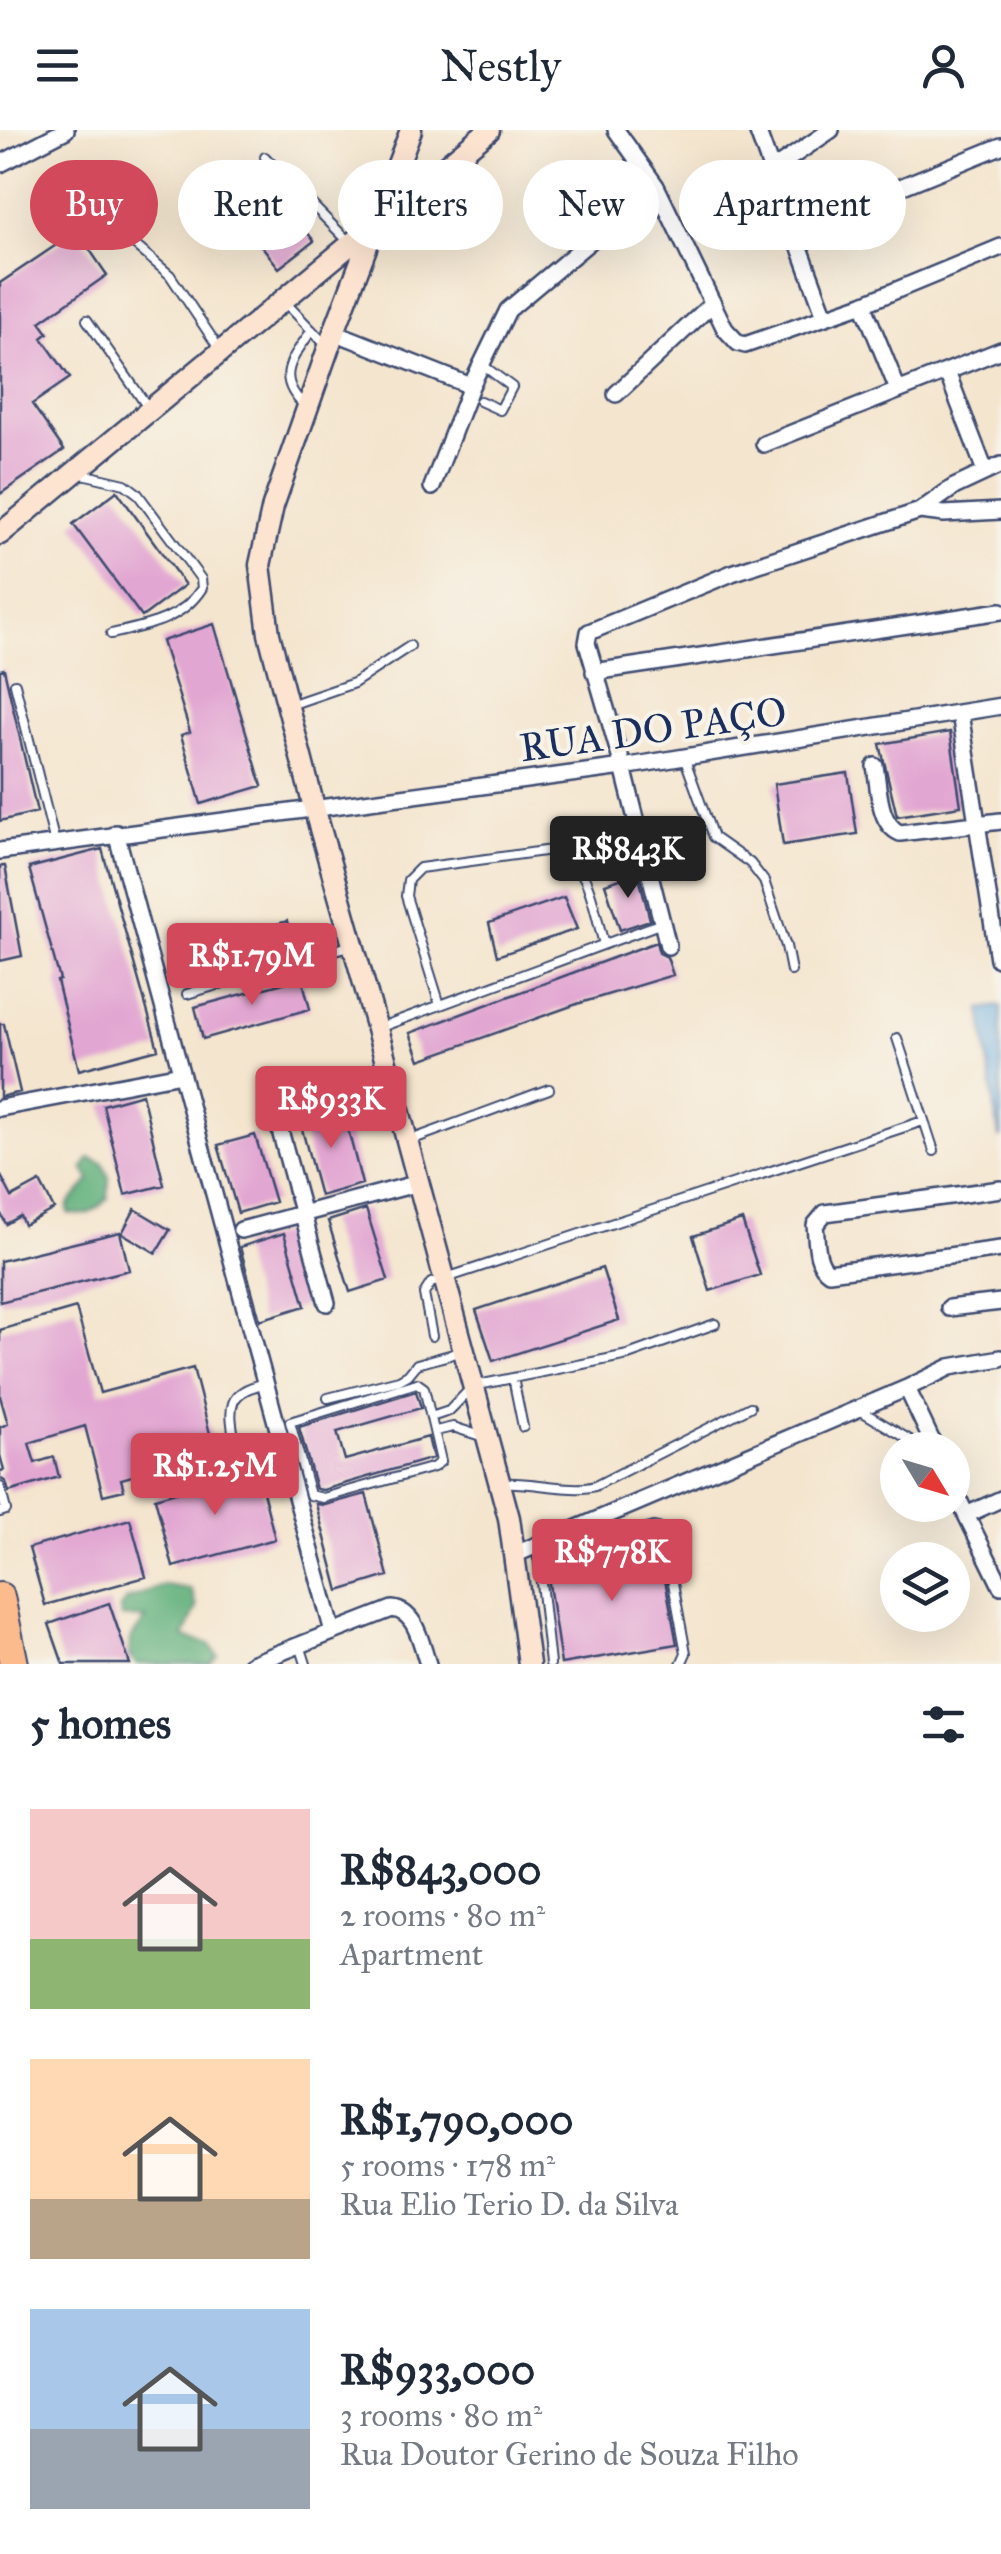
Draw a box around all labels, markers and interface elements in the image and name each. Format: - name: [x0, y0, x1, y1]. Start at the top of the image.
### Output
- icon: menu: [30, 38, 85, 93]
- text: Nestly: [440, 38, 561, 93]
- icon: person: [916, 38, 971, 93]
- chip: Buy: [30, 160, 158, 250]
- chip: Rent: [178, 160, 318, 250]
- chip: Filters: [338, 160, 503, 250]
- chip: New: [523, 160, 659, 250]
- chip: Apartment: [679, 160, 906, 250]
- street label: RUA DO PAÇO: [517, 687, 790, 772]
- pin: R$843K: [547, 816, 709, 901]
- text: R$843K: [572, 829, 684, 868]
- pin: R$1.79M: [160, 923, 344, 1008]
- text: R$1.79M: [189, 936, 315, 975]
- pin: R$933K: [250, 1066, 412, 1151]
- text: R$933K: [277, 1079, 385, 1118]
- north arrow: [880, 1432, 970, 1522]
- map controls: [880, 1432, 970, 1632]
- pin: R$1.25M: [123, 1433, 307, 1518]
- text: R$1.25M: [153, 1446, 277, 1485]
- pin: R$778K: [531, 1519, 693, 1604]
- text: R$778K: [554, 1532, 670, 1571]
- button: layers: [880, 1542, 970, 1632]
- icon: filters: [916, 1697, 971, 1752]
- text: 5 homes: [30, 1698, 171, 1750]
- text: R$843,000: [340, 1844, 541, 1896]
- icon: home: [110, 1849, 230, 1969]
- text: 2 rooms · 80 m²: [340, 1896, 545, 1935]
- text: Apartment: [340, 1935, 483, 1974]
- text: R$1,790,000: [340, 2094, 573, 2146]
- icon: home: [110, 2099, 230, 2219]
- text: 5 rooms · 178 m²: [340, 2146, 555, 2185]
- text: Rua Elio Terio D. da Silva: [340, 2185, 678, 2224]
- text: R$933,000: [340, 2344, 535, 2396]
- icon: home: [110, 2349, 230, 2469]
- text: 3 rooms · 80 m²: [340, 2396, 542, 2435]
- text: Rua Doutor Gerino de Souza Filho: [340, 2435, 799, 2474]

